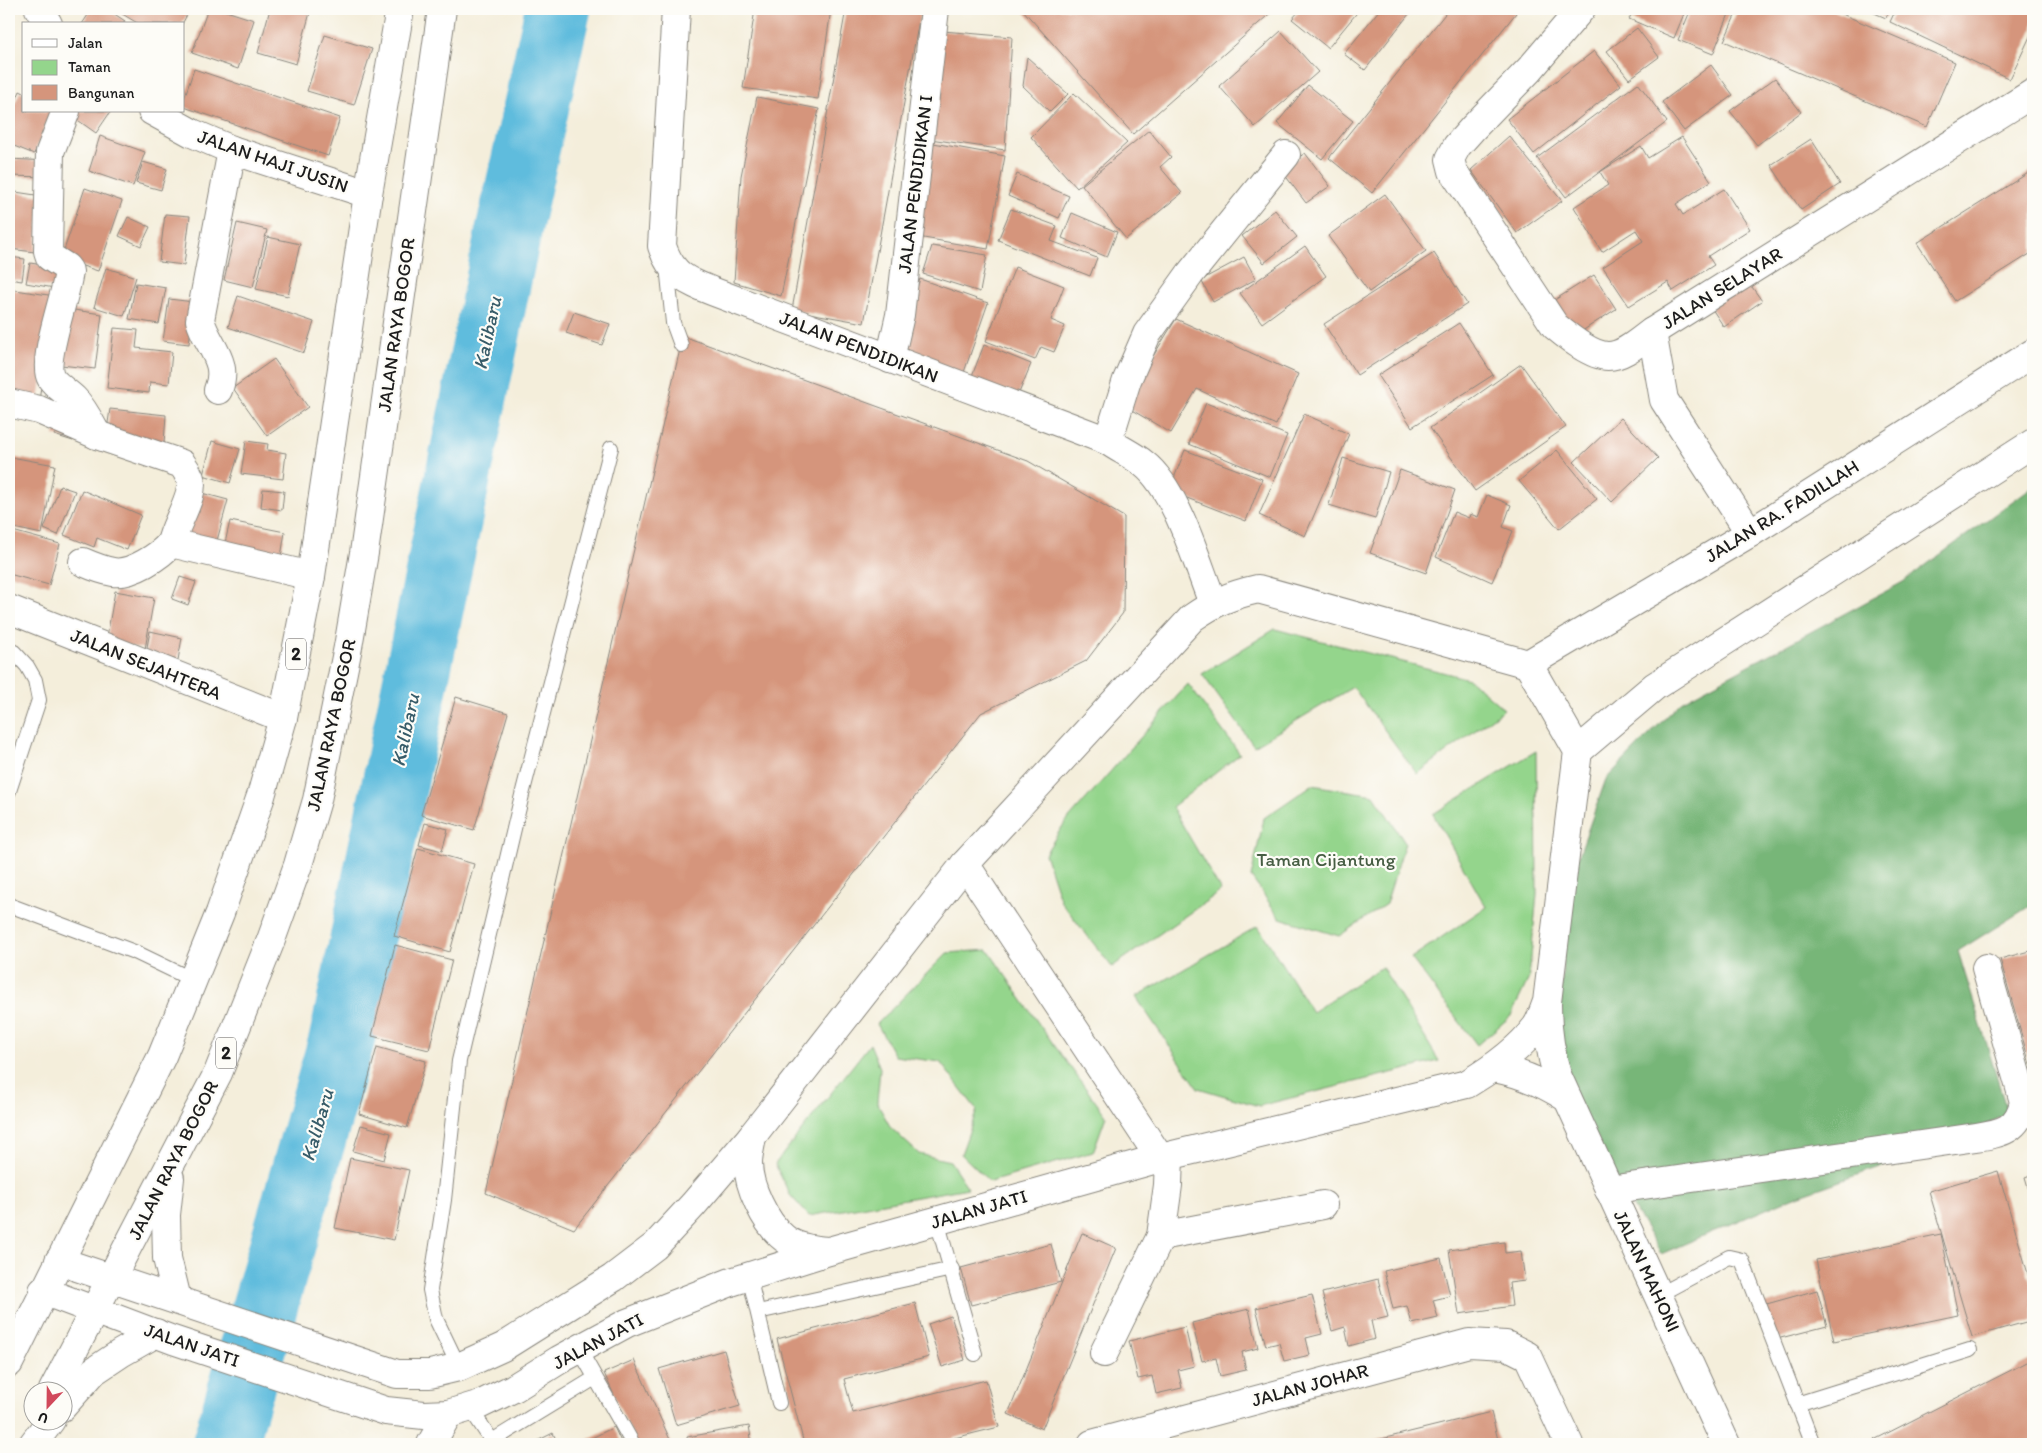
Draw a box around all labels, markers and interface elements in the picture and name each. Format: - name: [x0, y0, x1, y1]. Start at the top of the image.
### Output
- legend: [22, 22, 185, 112]
- text: Jalan: [68, 34, 102, 52]
- text: Taman: [68, 58, 111, 76]
- text: Bangunan: [68, 84, 135, 102]
- street label: JALAN PENDIDIKAN I: [893, 93, 937, 275]
- street label: JALAN HAJI JUSIN: [195, 124, 351, 198]
- street label: JALAN RAYA BOGOR: [372, 236, 420, 414]
- street label: JALAN SELAYAR: [1658, 242, 1786, 334]
- water label: Kalibaru: [468, 294, 507, 372]
- street label: JALAN PENDIDIKAN: [776, 306, 942, 388]
- street label: JALAN RA. FADILLAH: [1701, 454, 1863, 568]
- street label: JALAN SEJAHTERA: [67, 623, 225, 705]
- street label: JALAN RAYA BOGOR: [301, 636, 361, 813]
- road number: 2: [286, 639, 306, 670]
- water label: Kalibaru: [386, 691, 425, 769]
- park label: Taman Cijantung: [1257, 848, 1396, 871]
- road number: 2: [216, 1038, 236, 1068]
- street label: JALAN RAYA BOGOR: [123, 1076, 223, 1243]
- water label: Kalibaru: [295, 1085, 339, 1164]
- street label: JALAN JATI: [928, 1184, 1030, 1234]
- street label: JALAN MAHONI: [1609, 1206, 1685, 1336]
- street label: JALAN JATI: [549, 1308, 647, 1374]
- street label: JALAN JATI: [141, 1318, 243, 1372]
- street label: JALAN JOHAR: [1249, 1358, 1371, 1412]
- north arrow: [22, 1380, 72, 1430]
- text: U: [36, 1408, 51, 1427]

